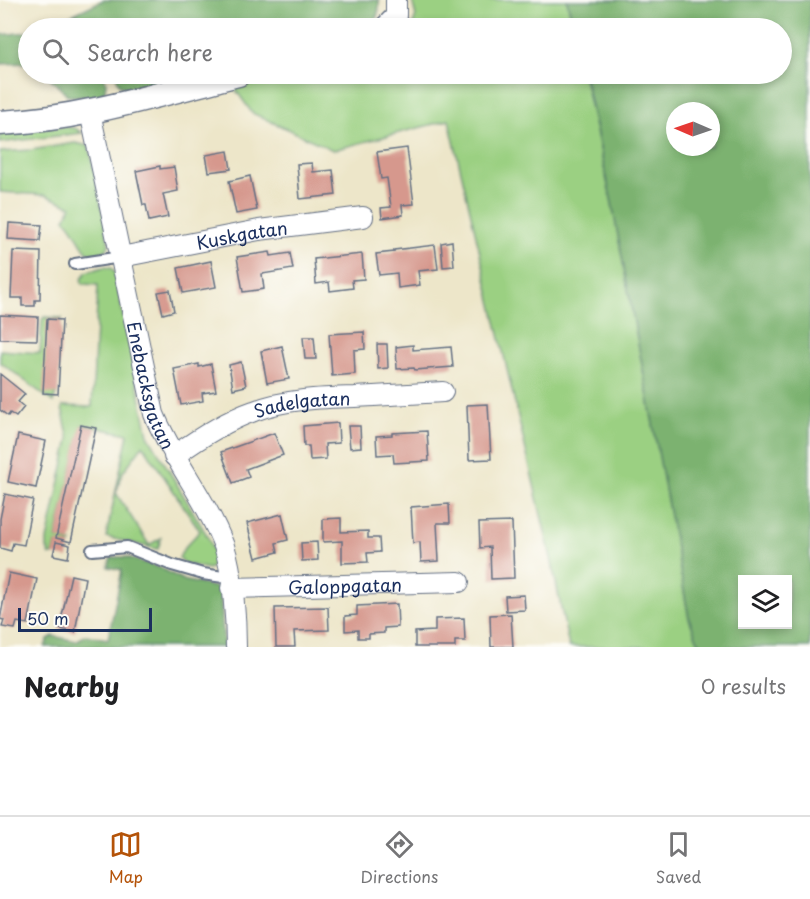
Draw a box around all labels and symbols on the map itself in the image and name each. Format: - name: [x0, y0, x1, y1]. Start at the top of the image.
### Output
- north arrow: [666, 102, 720, 156]
- street label: Kuskgatan: [194, 213, 289, 255]
- street label: Enebacksgatan: [121, 319, 182, 454]
- street label: Sadelgatan: [250, 384, 351, 424]
- street label: Galoppgatan: [288, 570, 402, 600]
- scale bar: [18, 605, 152, 632]

